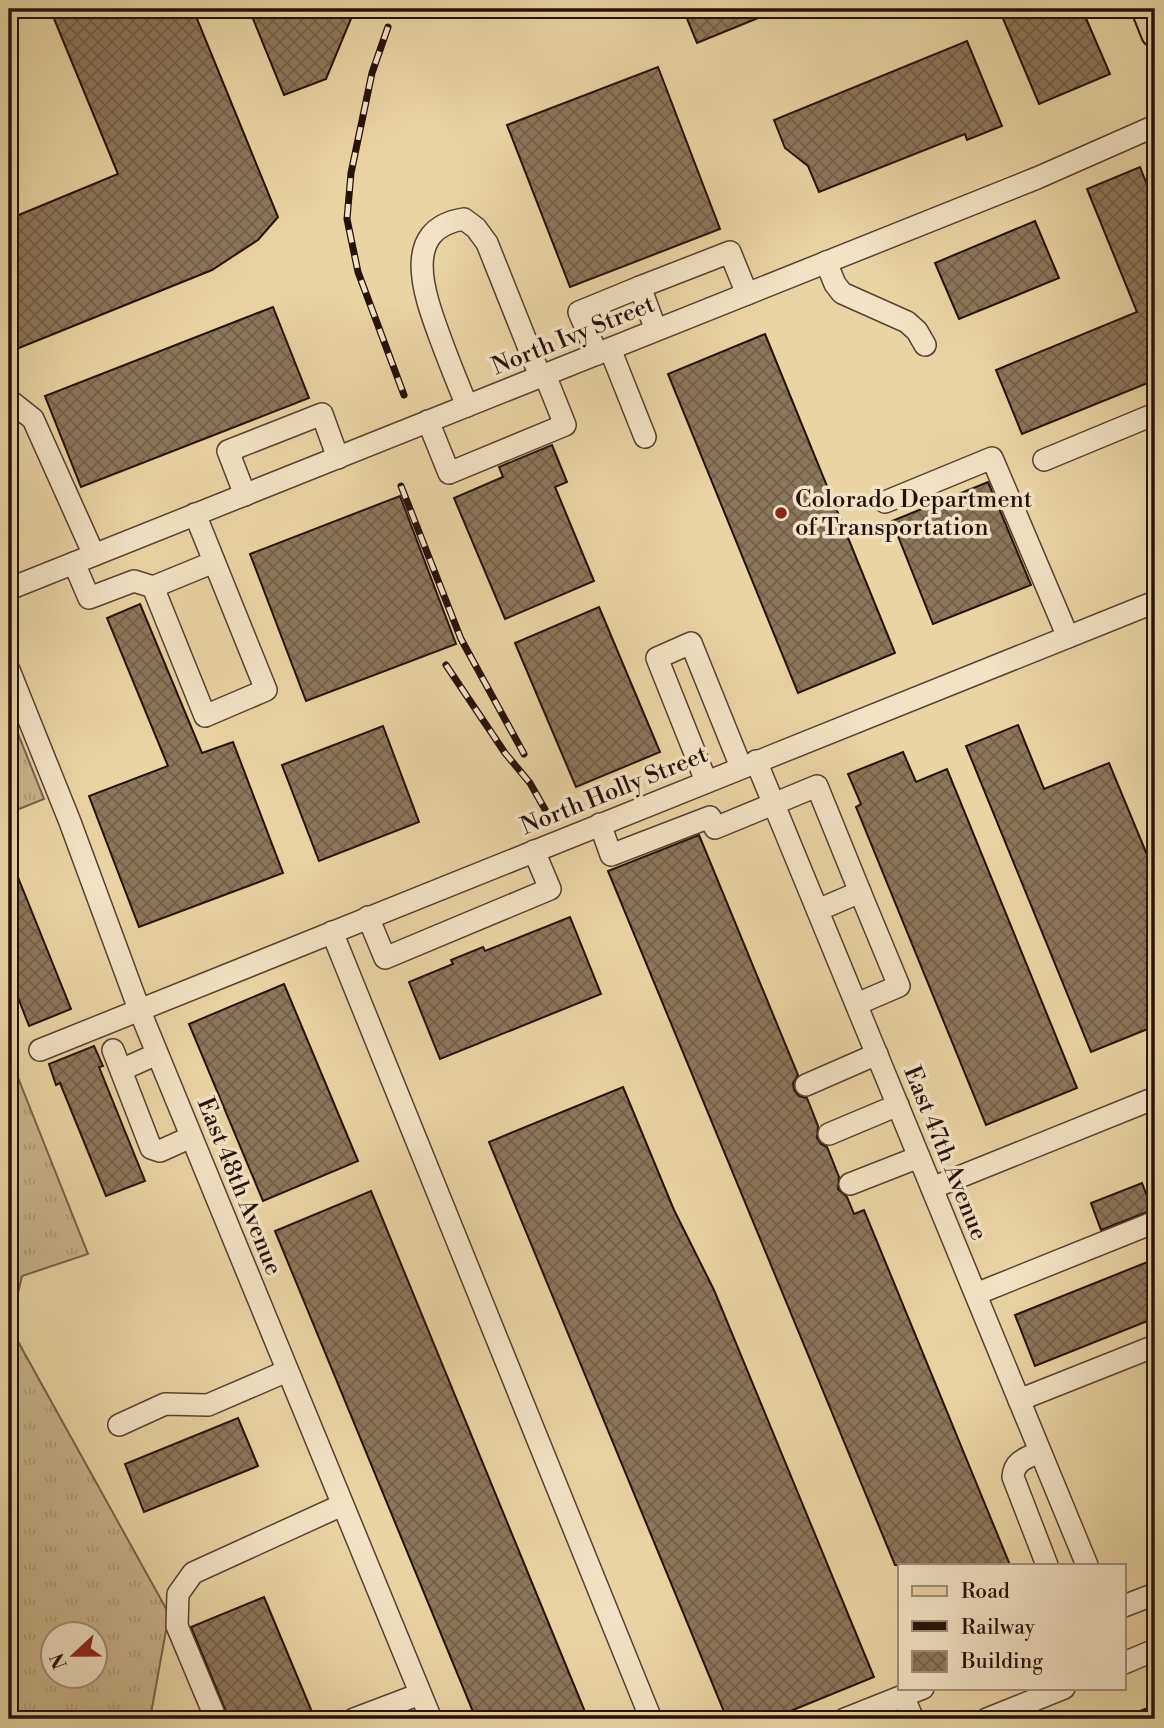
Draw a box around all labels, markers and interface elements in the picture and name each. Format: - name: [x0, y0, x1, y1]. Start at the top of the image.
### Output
- street label: North Ivy Street: [488, 289, 660, 382]
- place label: Colorado Department of Transportation: [795, 485, 1033, 543]
- marker: Colorado Department of Transportation: [773, 505, 789, 521]
- street label: North Holly Street: [517, 740, 713, 842]
- street label: East 47th Avenue: [896, 1062, 994, 1245]
- street label: East 48th Avenue: [190, 1093, 288, 1280]
- legend: [898, 1564, 1126, 1690]
- text: Road: [961, 1579, 1010, 1605]
- text: Railway: [961, 1615, 1036, 1641]
- north arrow: [38, 1620, 108, 1690]
- text: Building: [960, 1649, 1043, 1675]
- text: N: [45, 1650, 73, 1672]

